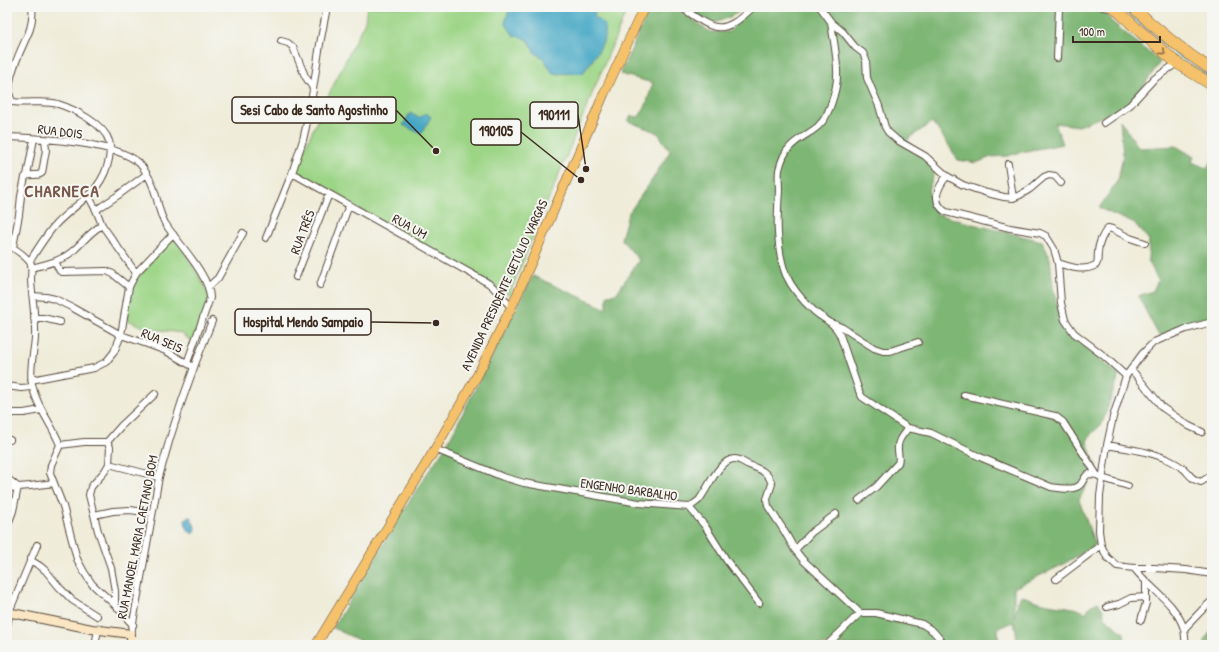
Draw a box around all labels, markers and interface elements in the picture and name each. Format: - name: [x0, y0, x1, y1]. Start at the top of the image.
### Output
- scale bar: [1073, 18, 1160, 44]
- text: 100 m: [1079, 23, 1105, 40]
- one-way arrow: [1159, 47, 1166, 54]
- callout: Sesi Cabo de Santo Agostinho: [232, 97, 396, 123]
- text: Sesi Cabo de Santo Agostinho: [240, 100, 388, 121]
- callout: 190111: [530, 102, 578, 128]
- text: 190111: [538, 105, 570, 124]
- street label: RUA DOIS: [37, 119, 83, 143]
- callout: 190105: [471, 119, 521, 145]
- text: 190105: [479, 121, 513, 140]
- district label: CHARNECA: [24, 179, 100, 202]
- street label: AVENIDA PRESIDENTE GETÚLIO VARGAS: [456, 196, 552, 373]
- street label: RUA TRÊS: [285, 207, 319, 257]
- street label: RUA UM: [389, 209, 431, 243]
- callout: Hospital Mendo Sampaio: [235, 309, 371, 335]
- text: Hospital Mendo Sampaio: [243, 312, 363, 333]
- street label: RUA SEIS: [139, 323, 185, 357]
- street label: RUA MANOEL MARIA CAETANO BOM: [112, 453, 162, 621]
- street label: ENGENHO BARBALHO: [579, 473, 679, 505]

